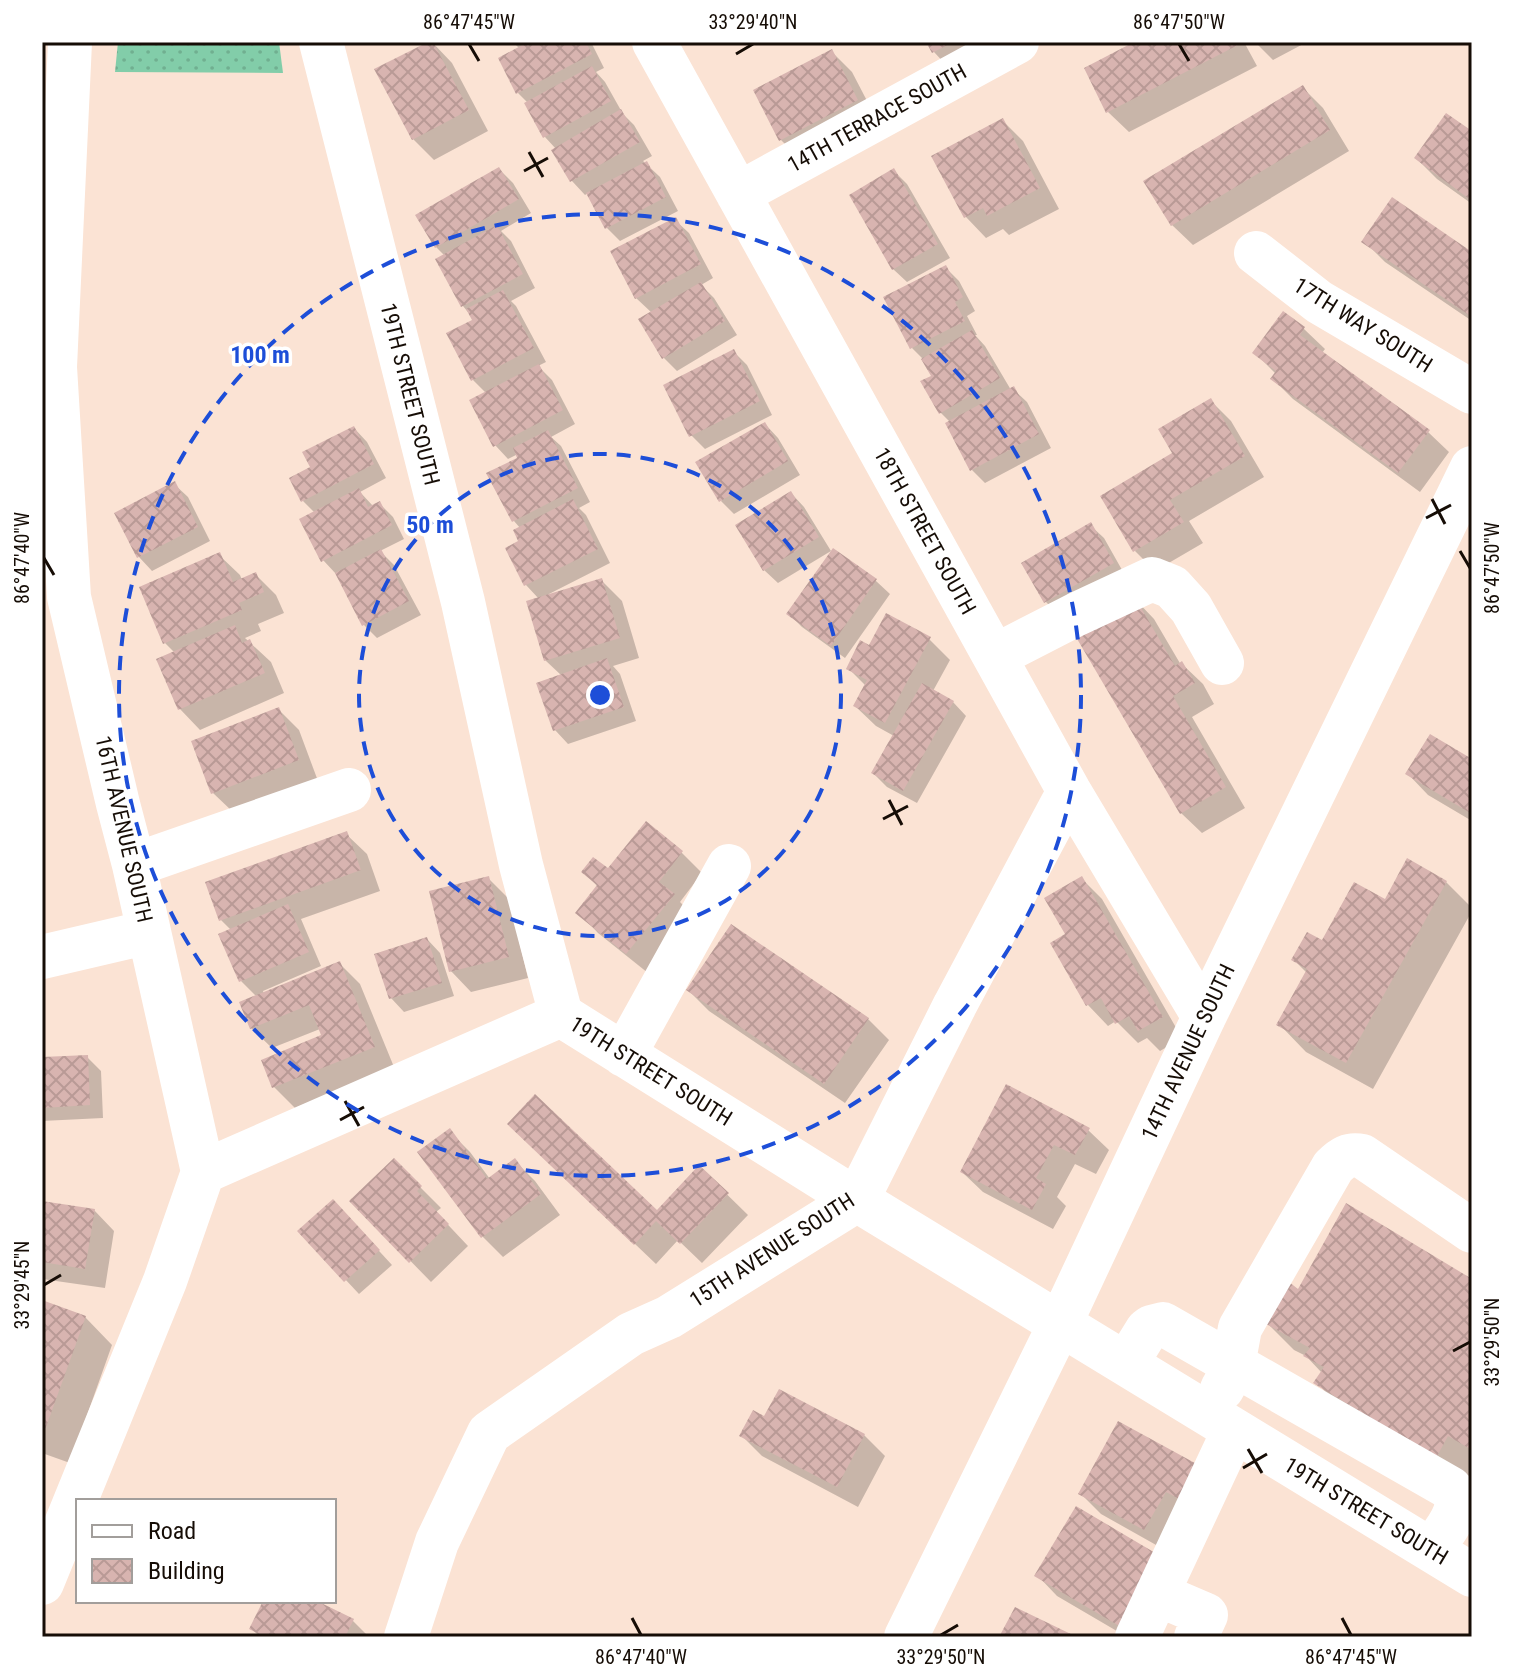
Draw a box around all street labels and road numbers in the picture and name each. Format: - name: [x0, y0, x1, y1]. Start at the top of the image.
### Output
- street label: 14TH TERRACE SOUTH: [783, 59, 971, 177]
- street label: 17TH WAY SOUTH: [1289, 272, 1437, 378]
- street label: 19TH STREET SOUTH: [375, 300, 445, 488]
- street label: 18TH STREET SOUTH: [869, 443, 981, 619]
- street label: 16TH AVENUE SOUTH: [90, 733, 158, 925]
- street label: 14TH AVENUE SOUTH: [1136, 960, 1240, 1144]
- street label: 19TH STREET SOUTH: [565, 1011, 737, 1131]
- street label: 15TH AVENUE SOUTH: [685, 1188, 859, 1312]
- street label: 19TH STREET SOUTH: [1280, 1452, 1452, 1570]

